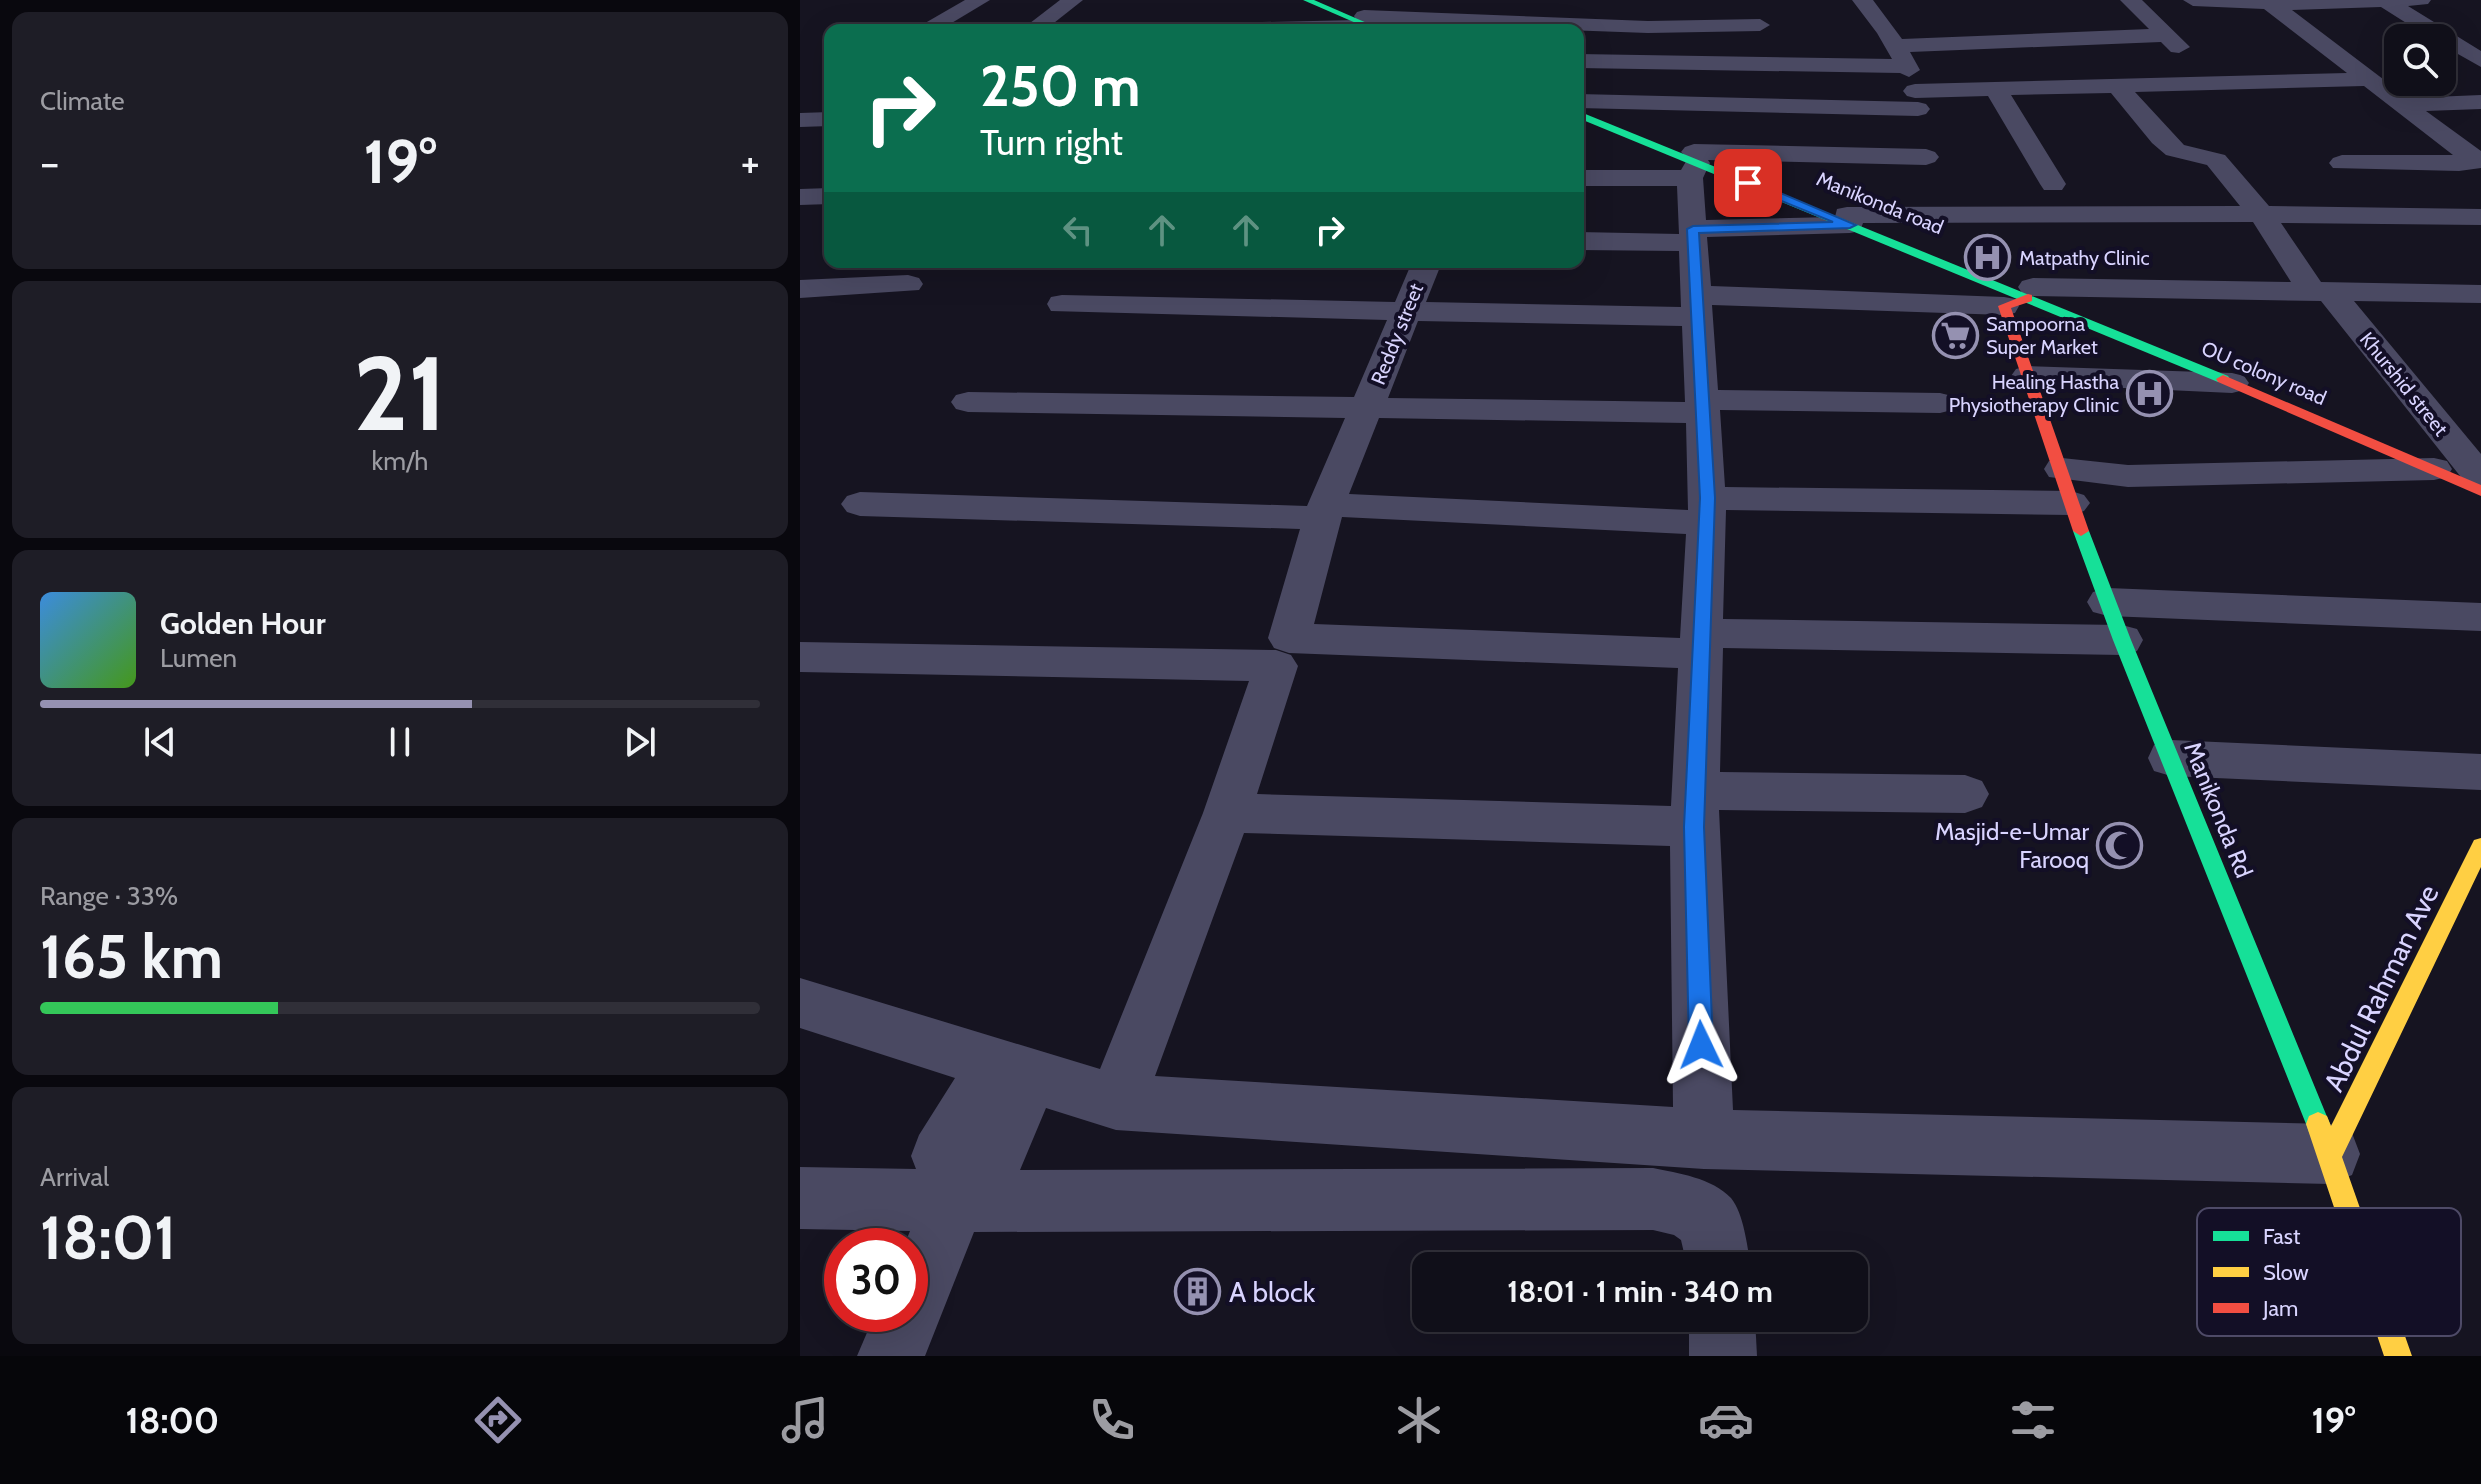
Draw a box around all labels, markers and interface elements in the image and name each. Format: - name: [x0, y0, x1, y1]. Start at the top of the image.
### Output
- map controls: [2384, 24, 2456, 96]
- button: search: [2384, 24, 2456, 96]
- text: 250 m: [980, 52, 1141, 120]
- icon: right: [848, 56, 952, 160]
- text: Climate: [40, 85, 125, 117]
- text: Turn right: [980, 120, 1123, 164]
- text: 19°: [363, 125, 437, 198]
- text: −: [40, 136, 59, 189]
- text: +: [741, 136, 760, 189]
- pin: [1714, 149, 1782, 217]
- icon: arrive: [1726, 161, 1770, 205]
- street label: Manikonda road: [1813, 167, 1947, 239]
- icon: left: [1056, 208, 1100, 252]
- icon: ahead: [1140, 208, 1184, 252]
- icon: ahead: [1224, 208, 1268, 252]
- icon: right: [1308, 208, 1352, 252]
- hospital icon: Matpathy Clinic: [1964, 234, 2012, 282]
- place label: Matpathy Clinic: [2019, 246, 2149, 270]
- street label: Reddy street: [1366, 280, 1428, 388]
- supermarket icon: Sampoorna Super Market: [1931, 311, 1979, 359]
- place label: Sampoorna Super Market: [1986, 312, 2098, 359]
- street label: Khurshid street: [2355, 327, 2453, 441]
- text: 21: [353, 330, 447, 456]
- street label: OU colony road: [2198, 336, 2330, 410]
- place label: Healing Hastha Physiotherapy Clinic: [1949, 370, 2119, 417]
- hospital icon: Healing Hastha Physiotherapy Clinic: [2126, 370, 2174, 418]
- text: km/h: [372, 445, 428, 477]
- text: Golden Hour: [160, 605, 326, 642]
- text: Lumen: [160, 642, 237, 674]
- icon: previous: [138, 720, 182, 764]
- icon: pause: [378, 720, 422, 764]
- icon: next: [618, 720, 662, 764]
- street label: Manikonda Rd: [2178, 738, 2259, 882]
- place label: Masjid-e-Umar Farooq: [1935, 817, 2089, 874]
- mosque icon: Masjid-e-Umar Farooq: [2096, 822, 2144, 870]
- street label: Abdul Rahman Ave: [2316, 879, 2446, 1097]
- text: Range · 33%: [40, 880, 178, 912]
- text: 165 km: [40, 920, 223, 993]
- position arrow: [1659, 1003, 1743, 1087]
- text: Arrival: [40, 1161, 109, 1193]
- text: 18:01: [40, 1201, 176, 1274]
- legend: [2197, 1208, 2461, 1336]
- text: Fast: [2263, 1223, 2301, 1250]
- speed limit sign: 30: [824, 1228, 928, 1332]
- text: Slow: [2263, 1259, 2309, 1286]
- building icon: A block: [1174, 1268, 1222, 1316]
- text: 18:01 · 1 min · 340 m: [1507, 1273, 1773, 1310]
- place label: A block: [1229, 1275, 1316, 1309]
- text: Jam: [2262, 1295, 2298, 1322]
- icon: directions: [470, 1392, 526, 1448]
- icon: music: [777, 1392, 833, 1448]
- icon: phone: [1084, 1392, 1140, 1448]
- icon: climate: [1391, 1392, 1447, 1448]
- icon: car: [1698, 1392, 1754, 1448]
- icon: filters: [2005, 1392, 2061, 1448]
- text: 18:00: [125, 1398, 219, 1442]
- text: 19°: [2312, 1398, 2355, 1442]

